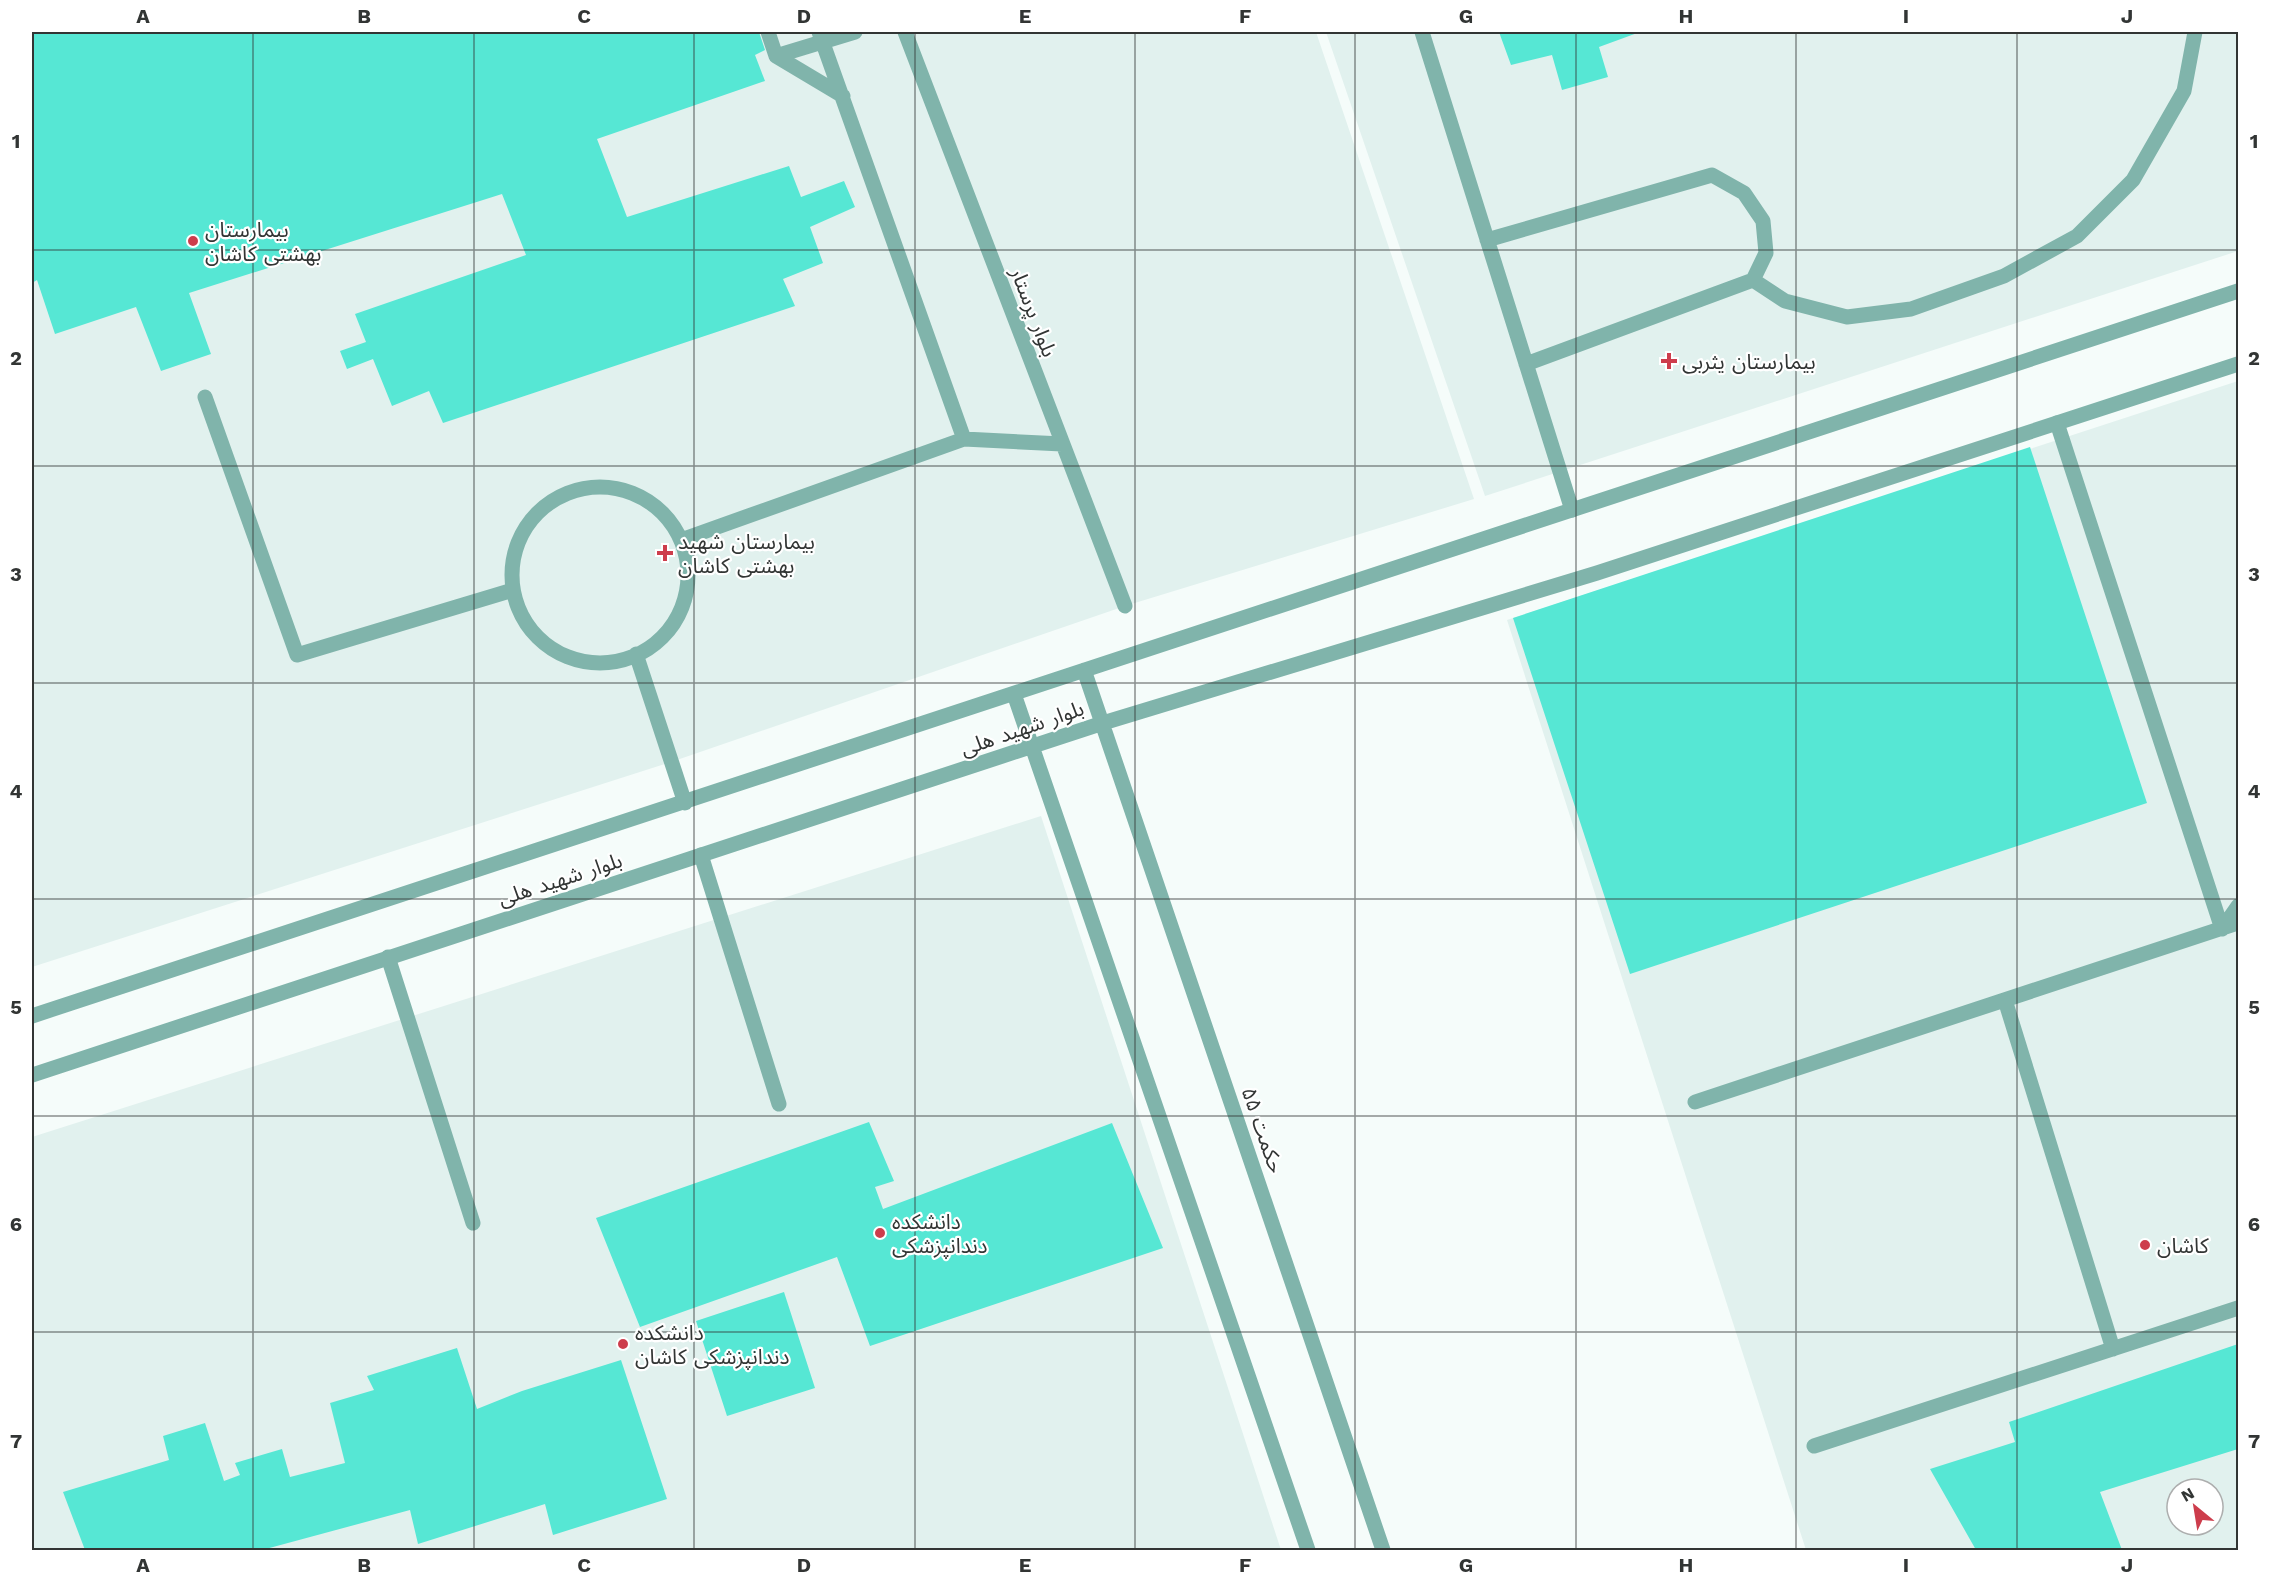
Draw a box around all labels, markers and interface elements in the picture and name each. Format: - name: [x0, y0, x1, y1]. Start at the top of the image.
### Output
- text: A: [136, 4, 150, 28]
- text: B: [357, 4, 371, 28]
- text: C: [577, 4, 591, 28]
- text: D: [797, 4, 811, 28]
- text: E: [1019, 4, 1031, 28]
- text: F: [1239, 4, 1251, 28]
- text: G: [1459, 4, 1473, 28]
- text: H: [1679, 4, 1693, 28]
- text: I: [1903, 4, 1909, 28]
- text: J: [2121, 4, 2133, 28]
- text: 1: [12, 129, 20, 153]
- text: 1: [2250, 129, 2258, 153]
- place label: بیمارستان بهشتی کاشان: [205, 217, 321, 266]
- marker: بیمارستان بهشتی کاشان: [186, 234, 200, 248]
- street label: بلوار پرستار: [1004, 263, 1062, 361]
- text: 2: [10, 346, 22, 370]
- text: 2: [2248, 346, 2260, 370]
- place label: بیمارستان یثربی: [1682, 349, 1816, 374]
- marker: بیمارستان یثربی: [1660, 352, 1678, 370]
- place label: بیمارستان شهید بهشتی کاشان: [678, 529, 815, 578]
- marker: بیمارستان شهید بهشتی کاشان: [656, 544, 674, 562]
- text: 3: [10, 562, 22, 586]
- text: 3: [2248, 562, 2260, 586]
- street label: بلوار شهید هلی: [957, 695, 1087, 761]
- text: 4: [10, 779, 23, 803]
- text: 4: [2248, 779, 2261, 803]
- street label: بلوار شهید هلی: [495, 847, 625, 911]
- text: 5: [10, 995, 22, 1019]
- text: 5: [2248, 995, 2260, 1019]
- street label: حکمت ۵۵: [1237, 1084, 1289, 1176]
- place label: دانشکده دندانپزشکی: [892, 1209, 988, 1259]
- text: 6: [10, 1212, 22, 1236]
- text: 6: [2248, 1212, 2260, 1236]
- marker: دانشکده دندانپزشکی: [873, 1226, 887, 1240]
- place label: كاشان: [2157, 1233, 2209, 1258]
- marker: كاشان: [2138, 1238, 2152, 1252]
- place label: دانشکده دندانپزشکی کاشان: [635, 1320, 789, 1370]
- marker: دانشکده دندانپزشکی کاشان: [616, 1337, 630, 1351]
- text: 7: [10, 1429, 22, 1453]
- text: 7: [2248, 1429, 2260, 1453]
- north arrow: [2165, 1477, 2225, 1537]
- text: N: [2178, 1483, 2198, 1506]
- text: A: [136, 1553, 150, 1577]
- text: B: [357, 1553, 371, 1577]
- text: C: [577, 1553, 591, 1577]
- text: D: [797, 1553, 811, 1577]
- text: E: [1019, 1553, 1031, 1577]
- text: F: [1239, 1553, 1251, 1577]
- text: G: [1459, 1553, 1473, 1577]
- text: H: [1679, 1553, 1693, 1577]
- text: I: [1903, 1553, 1909, 1577]
- text: J: [2121, 1553, 2133, 1577]

